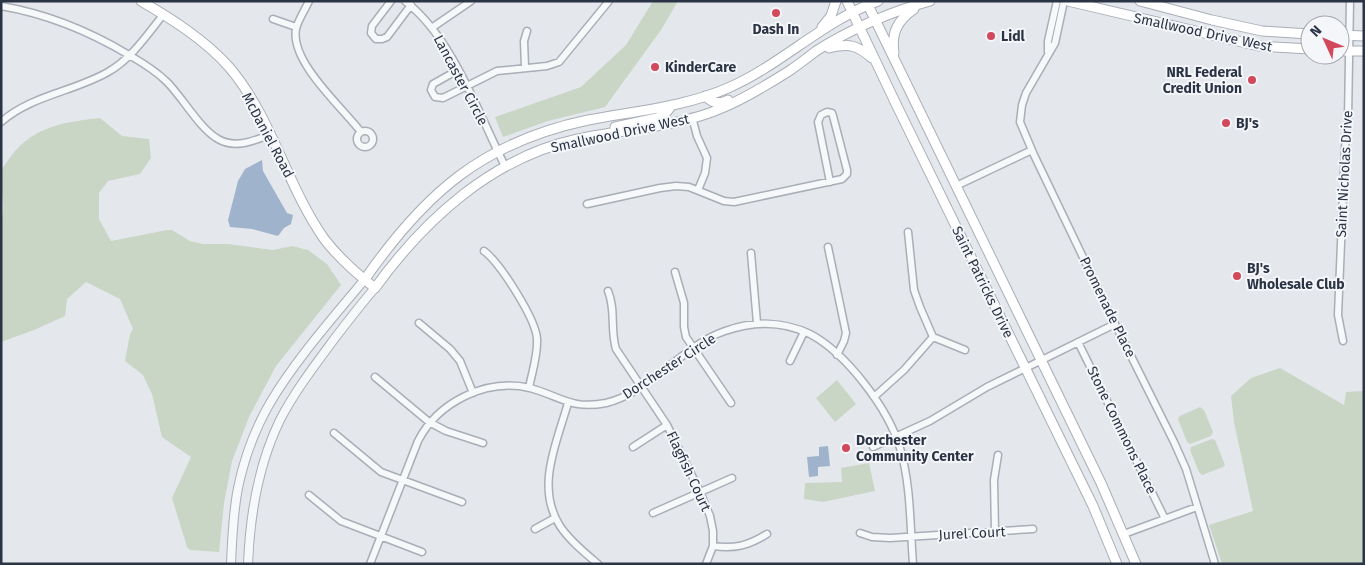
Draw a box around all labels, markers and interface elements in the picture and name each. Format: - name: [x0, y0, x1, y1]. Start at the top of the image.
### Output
- marker: Dash In: [770, 7, 782, 19]
- street label: Smallwood Drive West: [1132, 10, 1275, 56]
- north arrow: [1300, 15, 1350, 65]
- place label: Dash In: [753, 21, 799, 38]
- text: N: [1307, 22, 1325, 41]
- place label: Lidl: [1001, 28, 1026, 45]
- marker: Lidl: [985, 30, 997, 42]
- street label: Lancaster Circle: [430, 32, 492, 128]
- place label: KinderCare: [665, 59, 736, 76]
- marker: KinderCare: [649, 61, 661, 73]
- place label: NRL Federal Credit Union: [1163, 64, 1243, 97]
- marker: NRL Federal Credit Union: [1246, 74, 1258, 86]
- street label: McDaniel Road: [238, 90, 297, 181]
- street label: Smallwood Drive West: [549, 110, 692, 156]
- street label: Saint Nicholas Drive: [1333, 110, 1356, 238]
- place label: BJ's: [1236, 115, 1259, 132]
- marker: BJ's: [1220, 117, 1232, 129]
- street label: Saint Patricks Drive: [948, 223, 1017, 341]
- street label: Promenade Place: [1076, 254, 1139, 360]
- place label: BJ's Wholesale Club: [1247, 260, 1345, 293]
- marker: BJ's Wholesale Club: [1231, 270, 1243, 282]
- street label: Dorchester Circle: [619, 330, 719, 403]
- street label: Stone Commons Place: [1083, 363, 1160, 497]
- street label: Flagfish Court: [663, 428, 715, 515]
- place label: Dorchester Community Center: [856, 432, 974, 465]
- marker: Dorchester Community Center: [840, 442, 852, 454]
- street label: Jurel Court: [938, 523, 1007, 544]

